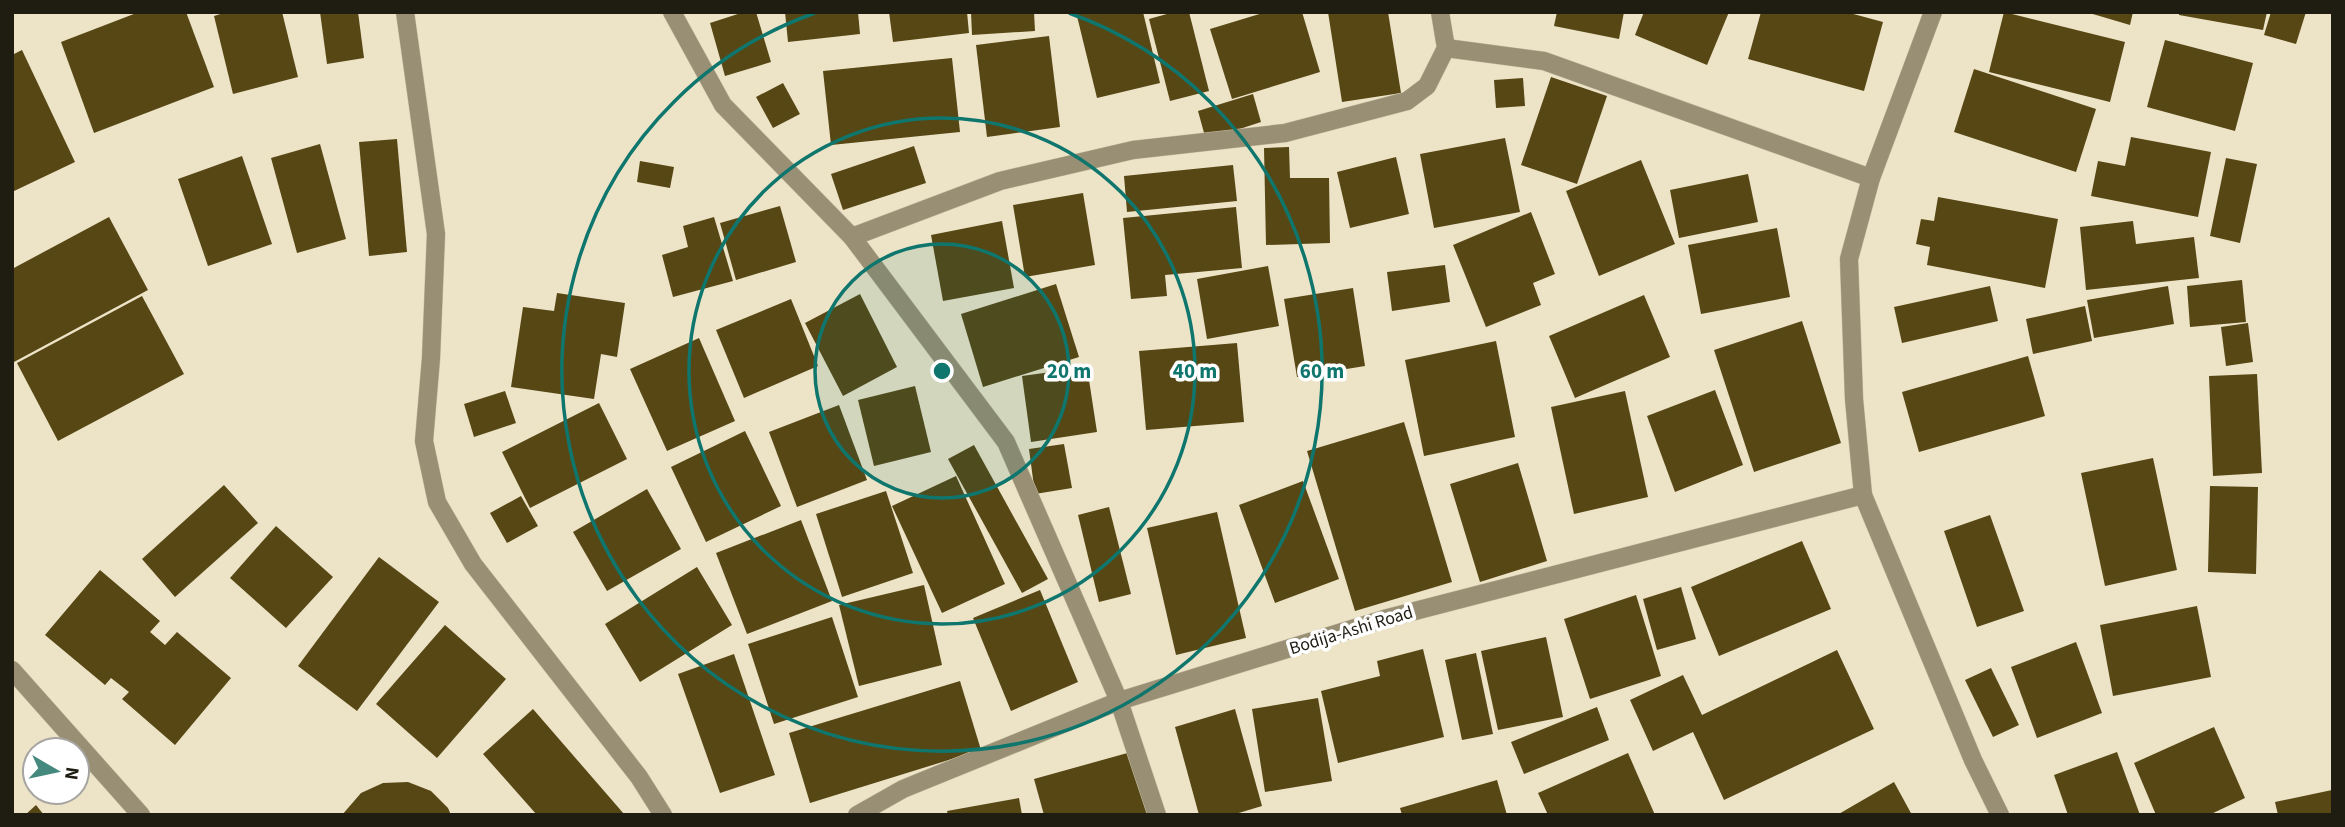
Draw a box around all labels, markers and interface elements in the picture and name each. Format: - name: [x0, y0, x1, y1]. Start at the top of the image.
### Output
- text: 20 m: [1047, 356, 1091, 386]
- text: 40 m: [1173, 356, 1217, 386]
- text: 60 m: [1300, 356, 1344, 386]
- centre of rings: [930, 359, 954, 383]
- street label: Bodija-Ashi Road: [1286, 600, 1416, 661]
- north arrow: [21, 736, 91, 806]
- text: N: [57, 765, 86, 782]

